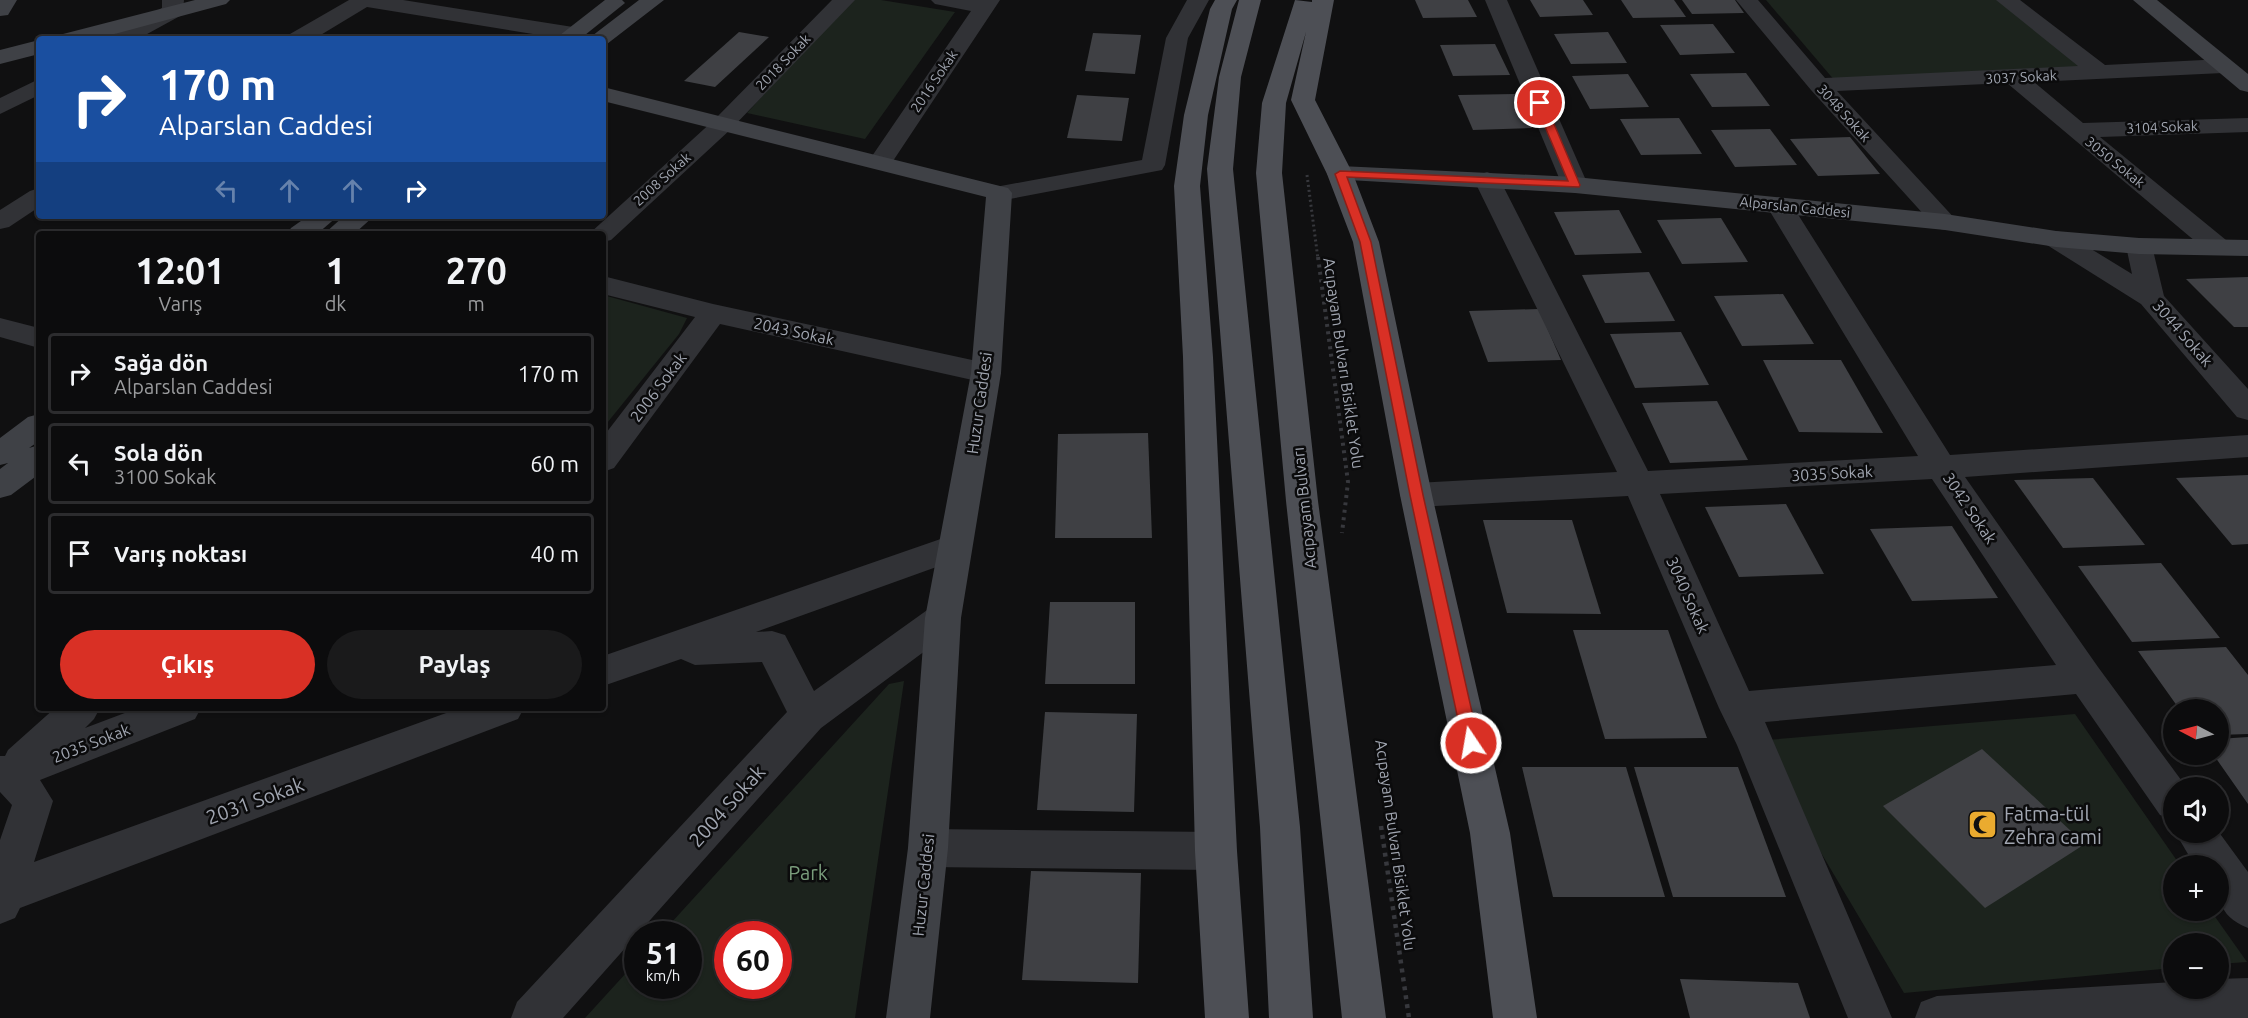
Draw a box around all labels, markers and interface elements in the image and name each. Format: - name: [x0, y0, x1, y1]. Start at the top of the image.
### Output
- street label: 2018 Sokak: [752, 31, 814, 93]
- street label: 2016 Sokak: [907, 47, 961, 115]
- icon: right: [60, 60, 138, 138]
- text: 170 m: [159, 61, 276, 108]
- street label: 3037 Sokak: [1985, 67, 2057, 87]
- pin: [1514, 77, 1565, 128]
- street label: 3048 Sokak: [1814, 81, 1874, 145]
- icon: arrive: [1523, 86, 1556, 119]
- text: Alparslan Caddesi: [159, 110, 373, 140]
- street label: 3104 Sokak: [2126, 118, 2198, 136]
- street label: 3050 Sokak: [2082, 133, 2148, 191]
- street label: 2008 Sokak: [630, 149, 694, 209]
- icon: left: [210, 174, 243, 207]
- icon: ahead: [273, 174, 306, 207]
- icon: ahead: [336, 174, 369, 207]
- icon: right: [399, 174, 432, 207]
- street label: Alparslan Caddesi: [1739, 193, 1851, 221]
- text: 12:01: [135, 250, 225, 291]
- text: 1: [325, 250, 346, 291]
- text: 270: [446, 250, 507, 291]
- street label: Acıpayam Bulvarı Bisiklet Yolu: [1320, 256, 1368, 470]
- text: Varış: [158, 292, 202, 315]
- text: dk: [325, 292, 346, 315]
- text: m: [468, 292, 485, 315]
- street label: 3044 Sokak: [2149, 296, 2217, 370]
- street label: 2043 Sokak: [752, 314, 836, 348]
- street label: 2006 Sokak: [626, 349, 690, 425]
- text: Sağa dön: [114, 350, 208, 375]
- street label: Huzur Caddesi: [963, 351, 995, 455]
- icon: right: [63, 357, 96, 390]
- text: 170 m: [518, 361, 579, 386]
- text: Alparslan Caddesi: [114, 375, 273, 398]
- text: Sola dön: [114, 440, 203, 465]
- street label: Acıpayam Bulvarı: [1289, 446, 1319, 570]
- icon: left: [63, 447, 96, 480]
- text: 60 m: [530, 451, 579, 476]
- street label: 3035 Sokak: [1791, 462, 1873, 484]
- text: 3100 Sokak: [114, 465, 216, 488]
- street label: 3042 Sokak: [1940, 469, 2000, 547]
- icon: arrive: [63, 537, 96, 570]
- text: Varış noktası: [114, 541, 247, 566]
- text: 40 m: [530, 541, 579, 566]
- street label: 3040 Sokak: [1663, 554, 1713, 636]
- button: Çıkış: [60, 630, 315, 699]
- button: Paylaş: [327, 630, 582, 699]
- north arrow: [2163, 699, 2229, 765]
- map controls: [2163, 699, 2229, 999]
- position arrow: [1439, 711, 1503, 775]
- street label: 2035 Sokak: [50, 720, 132, 766]
- street label: Acıpayam Bulvarı Bisiklet Yolu: [1372, 738, 1420, 952]
- street label: 2004 Sokak: [684, 760, 769, 851]
- street label: 2031 Sokak: [203, 772, 307, 829]
- button: sound: [2163, 777, 2229, 843]
- place label: Fatma-tül Zehra cami: [2004, 802, 2102, 848]
- mosque icon: Fatma-tül Zehra cami: [1967, 809, 1999, 841]
- street label: Huzur Caddesi: [909, 833, 937, 937]
- button: +: [2163, 855, 2229, 921]
- park label: Park: [788, 861, 828, 884]
- speed limit sign: 60: [714, 921, 792, 999]
- button: −: [2163, 933, 2229, 999]
- text: 51: [646, 936, 680, 970]
- text: km/h: [646, 967, 680, 984]

